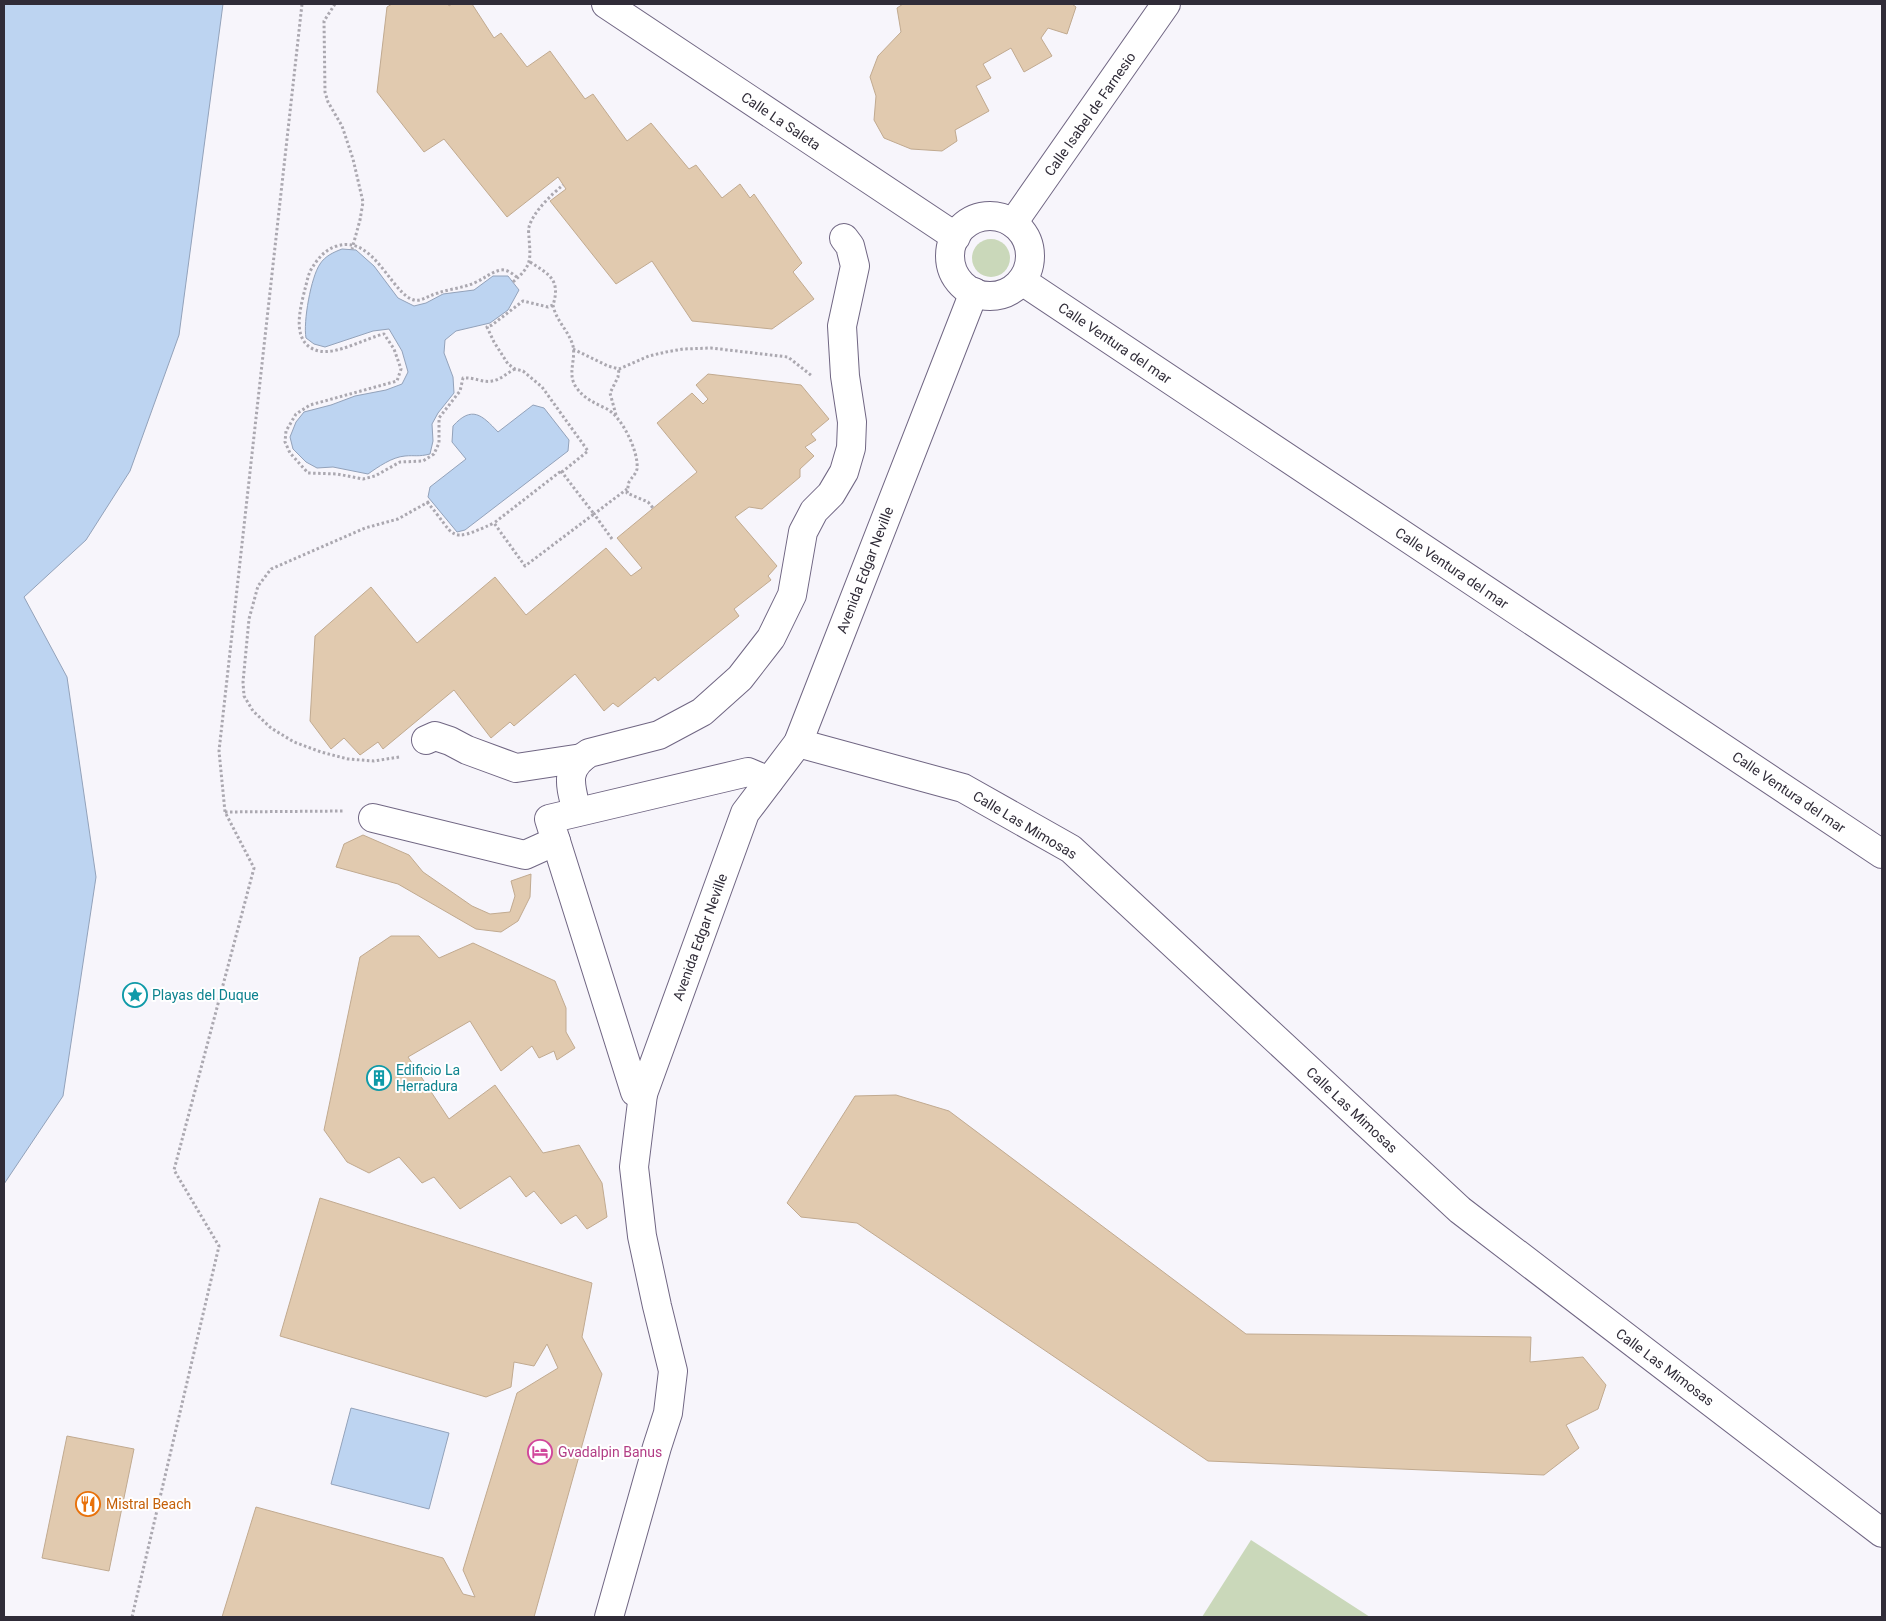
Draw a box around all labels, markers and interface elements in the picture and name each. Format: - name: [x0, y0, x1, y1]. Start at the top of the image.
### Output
- street label: Calle Isabel de Farnesio: [1041, 49, 1139, 179]
- street label: Calle La Saleta: [738, 89, 824, 153]
- street label: Calle Ventura del mar: [1055, 299, 1175, 387]
- street label: Avenida Edgar Neville: [833, 504, 897, 636]
- street label: Calle Ventura del mar: [1392, 524, 1512, 612]
- street label: Calle Ventura del mar: [1729, 748, 1849, 836]
- street label: Calle Las Mimosas: [970, 788, 1080, 862]
- street label: Avenida Edgar Neville: [670, 871, 730, 1003]
- place icon: Playas del Duque: [122, 982, 148, 1008]
- place label: Playas del Duque: [152, 987, 259, 1003]
- place label: Edificio La Herradura: [396, 1062, 460, 1094]
- street label: Calle Las Mimosas: [1303, 1064, 1401, 1156]
- building icon: Edificio La Herradura: [366, 1065, 392, 1091]
- street label: Calle Las Mimosas: [1613, 1325, 1717, 1409]
- hotel icon: Gvadalpin Banus: [527, 1439, 553, 1465]
- place label: Gvadalpin Banus: [558, 1444, 662, 1460]
- restaurant icon: Mistral Beach: [75, 1491, 101, 1517]
- place label: Mistral Beach: [106, 1496, 191, 1512]

